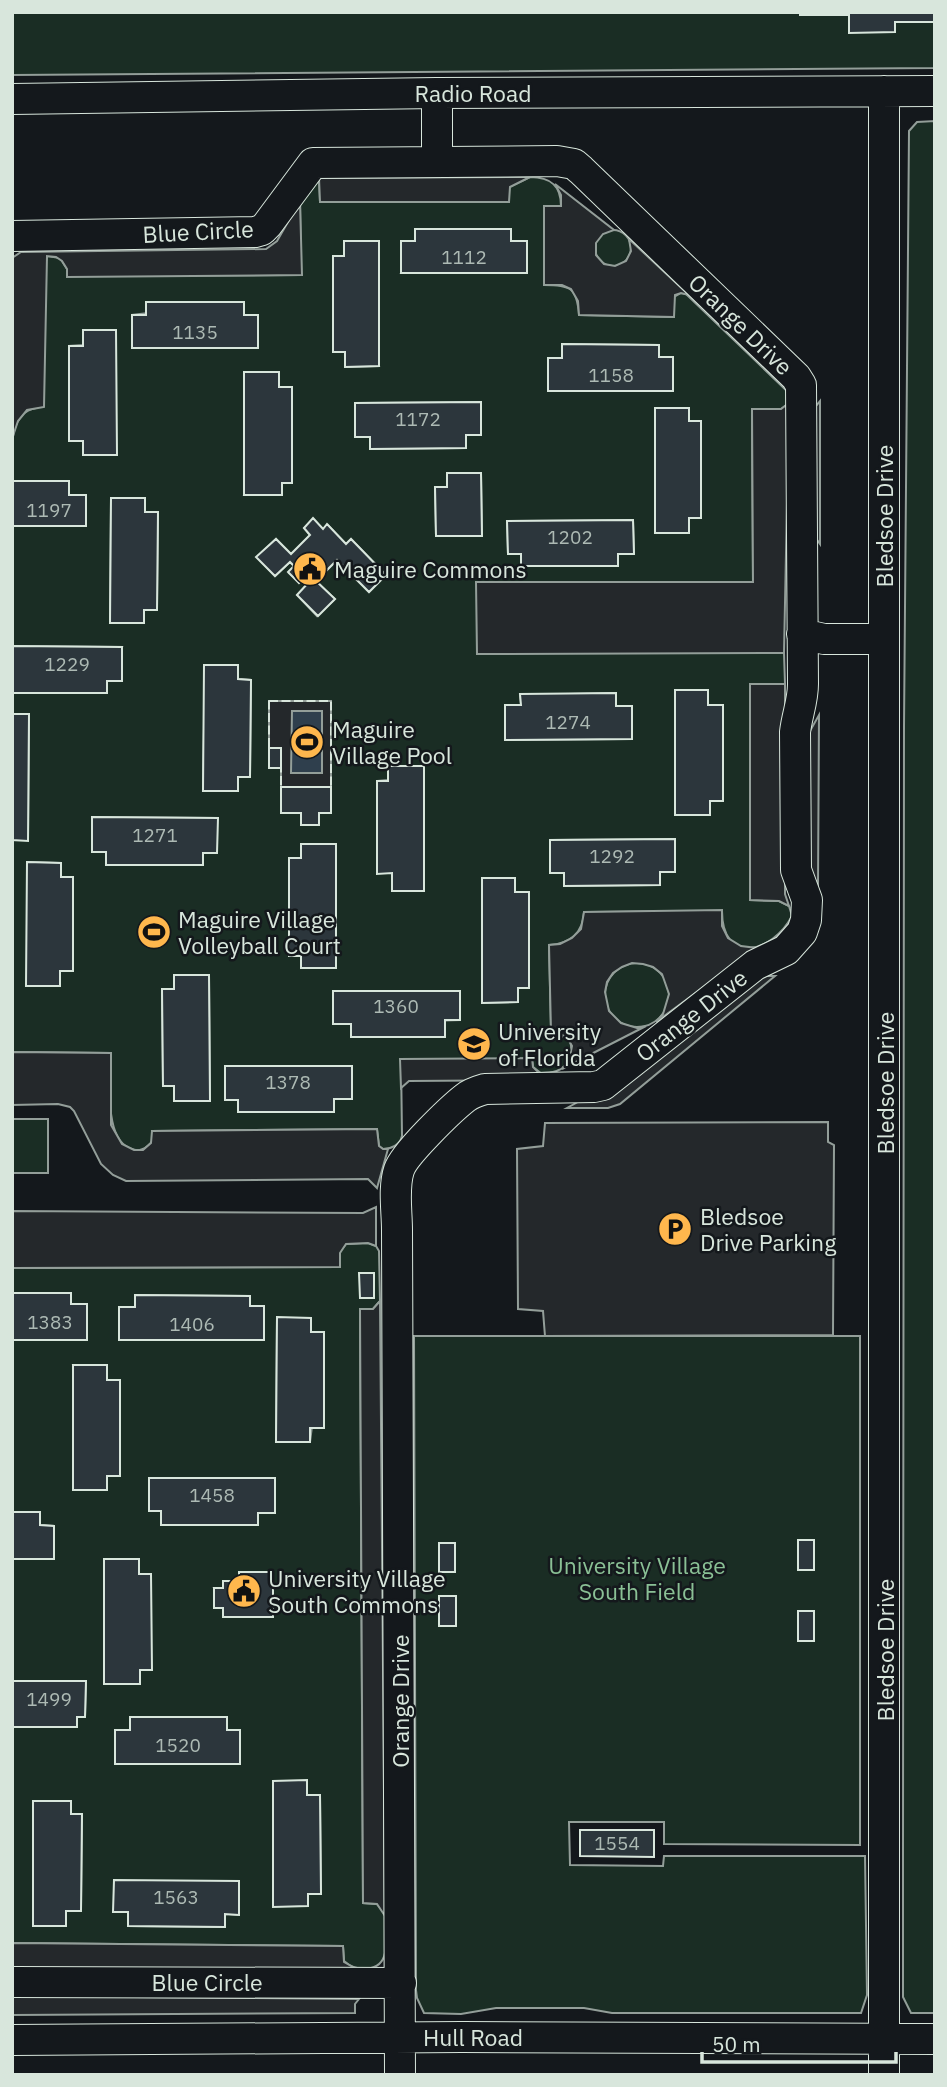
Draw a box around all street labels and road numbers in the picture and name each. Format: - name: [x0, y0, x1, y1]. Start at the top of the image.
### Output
- street label: Radio Road: [414, 78, 532, 108]
- street label: Blue Circle: [142, 213, 254, 249]
- street label: Orange Drive: [683, 267, 799, 381]
- street label: Bledsoe Drive: [869, 445, 899, 587]
- street label: Orange Drive: [629, 962, 753, 1068]
- street label: Bledsoe Drive: [870, 1012, 900, 1154]
- street label: Bledsoe Drive: [870, 1579, 900, 1721]
- street label: Orange Drive: [385, 1634, 415, 1768]
- street label: Blue Circle: [151, 1967, 263, 1997]
- street label: Hull Road: [423, 2022, 523, 2052]

